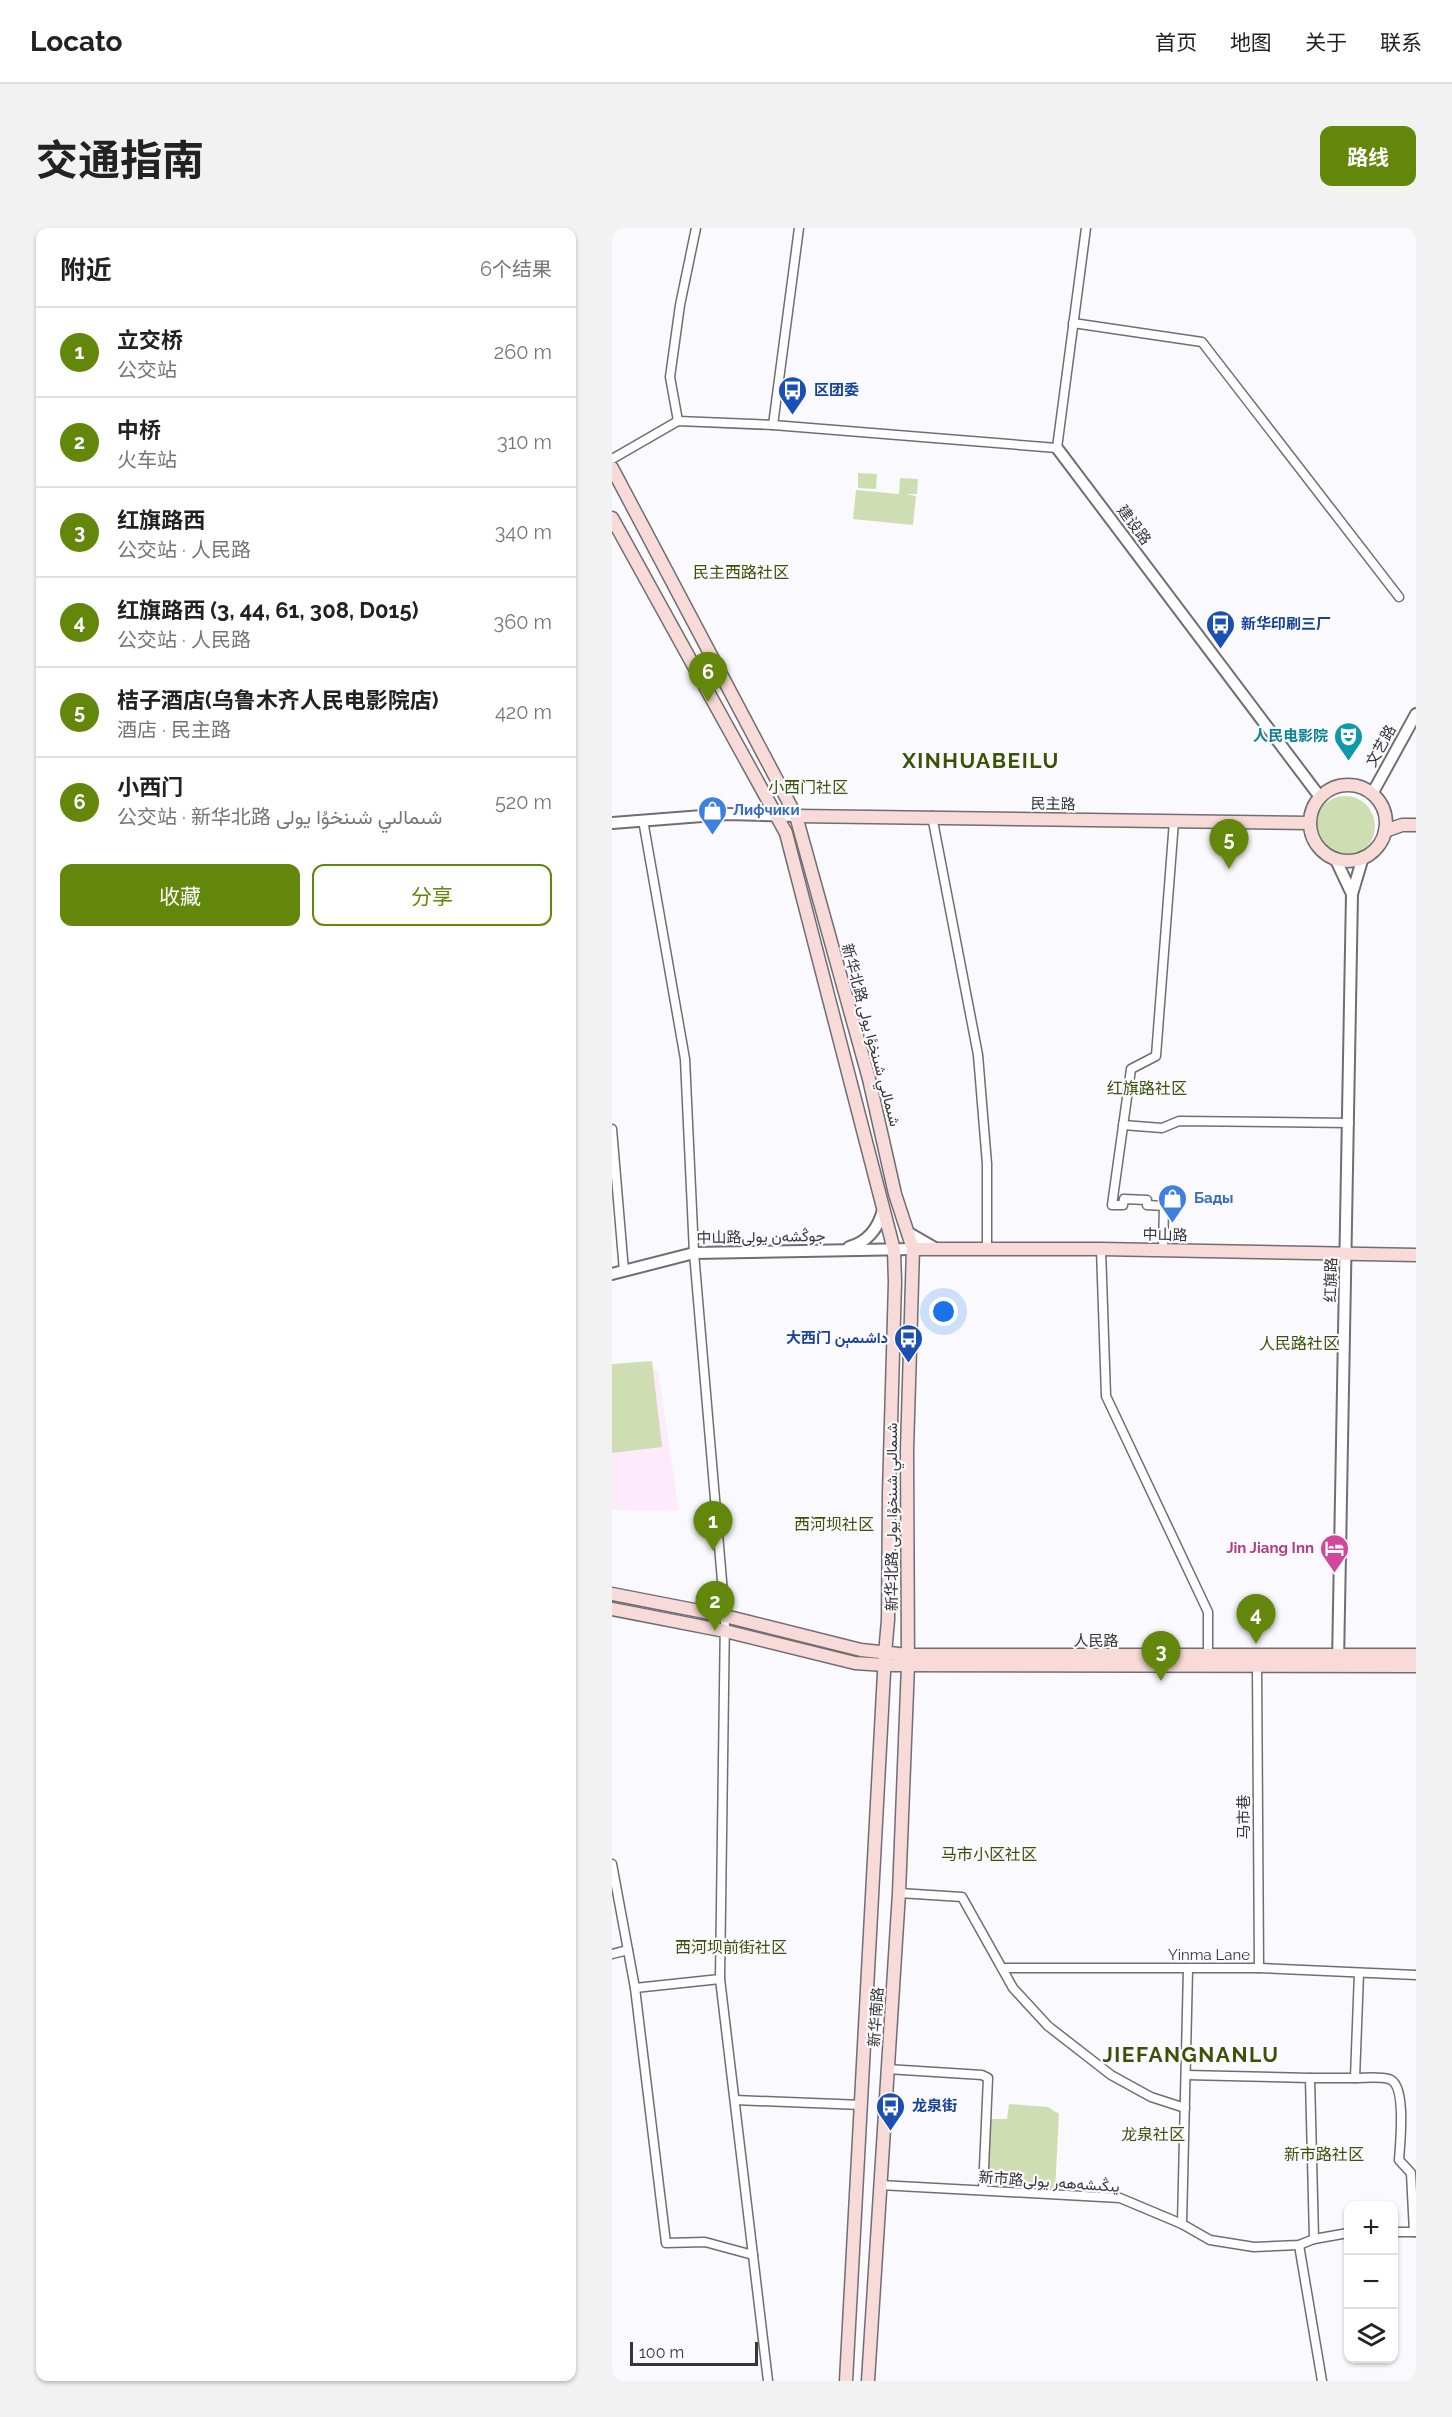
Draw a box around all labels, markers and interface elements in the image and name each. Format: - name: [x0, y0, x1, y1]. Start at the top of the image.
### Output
- text: Locato: [30, 25, 122, 58]
- text: 首页: [1155, 30, 1197, 55]
- text: 地图: [1230, 30, 1272, 55]
- text: 关于: [1305, 30, 1347, 55]
- text: 联系: [1380, 30, 1422, 55]
- button: 路线: [1320, 126, 1416, 186]
- text: 交通指南: [36, 136, 204, 185]
- text: 附近: [60, 255, 112, 285]
- text: 6个结果: [480, 257, 552, 281]
- text: 立交桥: [117, 327, 183, 353]
- text: 1: [75, 340, 84, 364]
- text: 260 m: [494, 340, 552, 364]
- text: 公交站: [117, 358, 177, 382]
- bus stop icon: 区团委: [777, 374, 809, 416]
- place label: 区团委: [814, 381, 859, 399]
- text: 中桥: [117, 417, 161, 443]
- text: 2: [74, 430, 85, 454]
- text: 310 m: [497, 430, 552, 454]
- text: 火车站: [117, 448, 177, 472]
- street label: 建设路: [1113, 502, 1155, 548]
- text: 红旗路西: [117, 507, 205, 533]
- text: 3: [74, 520, 85, 544]
- text: 340 m: [495, 520, 552, 544]
- text: 公交站 · 人民路: [117, 538, 251, 562]
- district label: 民主西路社区: [693, 563, 789, 582]
- text: 红旗路西 (3, 44, 61, 308, D015): [117, 597, 418, 623]
- bus stop icon: 新华印刷三厂: [1204, 608, 1236, 650]
- text: 4: [74, 610, 85, 634]
- text: 360 m: [494, 610, 552, 634]
- place label: 新华印刷三厂: [1241, 615, 1331, 633]
- text: 公交站 · 人民路: [117, 628, 251, 652]
- pin: 6: [688, 652, 728, 702]
- text: 桔子酒店(乌鲁木齐人民电影院店): [117, 687, 439, 713]
- text: 5: [74, 700, 85, 724]
- text: 420 m: [495, 700, 552, 724]
- text: 酒店 · 民主路: [117, 718, 231, 742]
- theatre icon: 人民电影院: [1333, 720, 1365, 762]
- street label: 文艺路: [1362, 722, 1400, 770]
- place label: 人民电影院: [1253, 727, 1328, 745]
- district label: XINHUABEILU: [901, 748, 1060, 773]
- text: 小西门: [117, 774, 183, 800]
- district label: 小西门社区: [768, 778, 848, 797]
- text: 6: [73, 790, 86, 814]
- text: 520 m: [495, 790, 552, 814]
- shop icon: Лифчики: [696, 794, 728, 836]
- street label: 民主路: [1030, 795, 1076, 813]
- place label: Лифчики: [733, 801, 800, 819]
- text: 公交站 · 新华北路 شىمالىي شىنخۇا يولى: [117, 805, 442, 829]
- pin: 5: [1210, 820, 1248, 869]
- button: 收藏: [60, 864, 300, 926]
- button: 分享: [312, 864, 552, 926]
- street label: 新华北路 شىمالىي شىنخۇا يولى: [834, 942, 904, 1130]
- district label: 红旗路社区: [1107, 1079, 1187, 1098]
- shop icon: Бады: [1157, 1182, 1189, 1224]
- place label: Бады: [1194, 1189, 1234, 1207]
- street label: 中山路جوڭشەن يولى: [696, 1226, 826, 1248]
- street label: 中山路: [1142, 1226, 1188, 1244]
- street label: 红旗路: [1322, 1257, 1340, 1303]
- your location: [929, 1297, 958, 1326]
- bus stop icon: 大西门 داشىمېن: [893, 1322, 925, 1364]
- place label: 大西门 داشىمېن: [786, 1329, 888, 1349]
- district label: 人民路社区: [1259, 1334, 1339, 1353]
- street label: 新华北路 شىمالىي شىنخۇا يولى: [883, 1423, 905, 1611]
- pin: 1: [694, 1502, 732, 1551]
- district label: 西河坝社区: [794, 1515, 874, 1534]
- hotel icon: Jin Jiang Inn: [1319, 1532, 1351, 1574]
- place label: Jin Jiang Inn: [1226, 1539, 1314, 1557]
- pin: 2: [696, 1582, 734, 1631]
- pin: 4: [1236, 1594, 1276, 1644]
- street label: 人民路: [1073, 1632, 1119, 1650]
- pin: 3: [1142, 1632, 1180, 1681]
- street label: 马市巷: [1235, 1794, 1253, 1840]
- district label: 马市小区社区: [941, 1845, 1037, 1864]
- district label: 西河坝前街社区: [675, 1938, 787, 1957]
- street label: Yinma Lane: [1168, 1946, 1250, 1964]
- street label: 新华南路: [865, 1986, 887, 2048]
- district label: JIEFANGNANLU: [1102, 2042, 1280, 2067]
- bus stop icon: 龙泉街: [875, 2090, 907, 2132]
- place label: 龙泉街: [912, 2097, 957, 2115]
- district label: 龙泉社区: [1121, 2125, 1185, 2144]
- district label: 新市路社区: [1284, 2145, 1364, 2164]
- street label: 新市路يىڭىشەھەر يولى: [978, 2167, 1120, 2197]
- map controls: [1344, 2201, 1398, 2363]
- button: +: [1344, 2201, 1398, 2255]
- button: −: [1344, 2255, 1398, 2309]
- button: layers: [1344, 2309, 1398, 2363]
- scale bar: [630, 2339, 758, 2366]
- text: 100 m: [639, 2343, 684, 2362]

